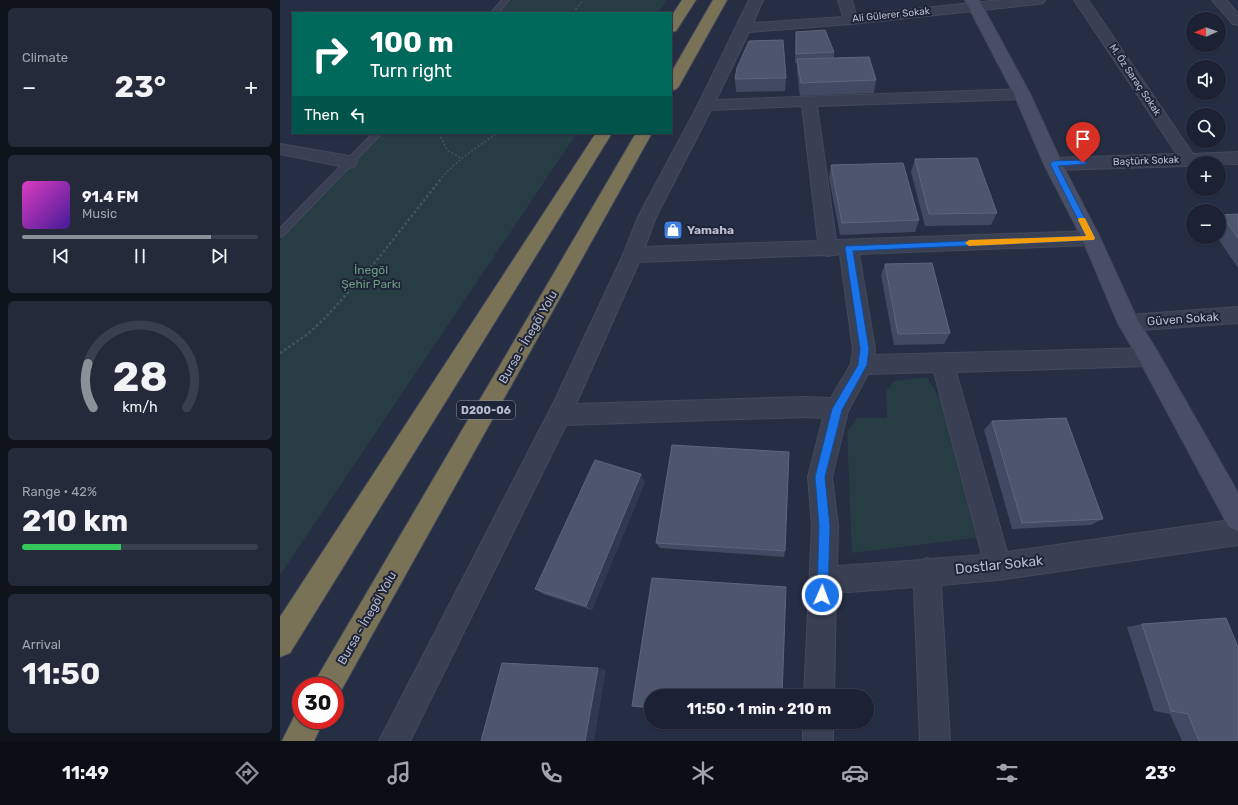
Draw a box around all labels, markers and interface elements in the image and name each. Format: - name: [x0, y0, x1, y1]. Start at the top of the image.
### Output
- street label: Ali Gülerer Sokak: [852, 5, 931, 25]
- north arrow: [1186, 12, 1226, 52]
- map controls: [1186, 12, 1226, 244]
- text: 100 m: [370, 26, 454, 59]
- icon: right: [304, 28, 356, 80]
- street label: M. Öz Saraç Sokak: [1107, 42, 1164, 119]
- text: Climate: [22, 50, 68, 65]
- text: Turn right: [370, 60, 452, 82]
- button: sound: [1186, 60, 1226, 100]
- text: 23°: [114, 69, 166, 105]
- text: −: [22, 74, 36, 101]
- text: +: [244, 74, 258, 101]
- icon: left: [347, 104, 369, 126]
- text: Then: [304, 106, 339, 124]
- button: search: [1186, 108, 1226, 148]
- pin: [1066, 122, 1100, 163]
- icon: arrive: [1072, 128, 1094, 150]
- street label: Baştürk Sokak: [1113, 154, 1180, 168]
- button: +: [1186, 156, 1226, 196]
- text: 91.4 FM: [82, 188, 138, 206]
- button: −: [1186, 204, 1226, 244]
- text: Music: [82, 206, 117, 221]
- shop icon: Yamaha: [662, 219, 684, 241]
- place label: Yamaha: [687, 223, 734, 237]
- icon: previous: [50, 245, 72, 267]
- icon: pause: [129, 245, 151, 267]
- icon: next: [208, 245, 230, 267]
- park label: İnegöl Şehir Parkı: [341, 263, 401, 291]
- street label: Bursa - İnegöl Yolu: [496, 288, 560, 386]
- street label: Güven Sokak: [1147, 309, 1220, 328]
- text: 28: [112, 352, 168, 401]
- text: km/h: [122, 399, 158, 416]
- road number: D200-06: [457, 401, 515, 419]
- text: Range · 42%: [22, 484, 97, 499]
- text: 210 km: [22, 503, 128, 539]
- street label: Dostlar Sokak: [954, 552, 1045, 578]
- street label: Bursa - İnegöl Yolu: [335, 569, 399, 667]
- position arrow: [801, 574, 843, 616]
- text: Arrival: [22, 637, 61, 652]
- text: 11:50: [22, 656, 100, 692]
- speed limit sign: 30: [292, 677, 344, 729]
- text: 11:50 · 1 min · 210 m: [687, 700, 831, 718]
- icon: directions: [233, 759, 261, 787]
- icon: music: [385, 759, 413, 787]
- icon: phone: [537, 759, 565, 787]
- icon: climate: [689, 759, 717, 787]
- icon: car: [841, 759, 869, 787]
- icon: filters: [993, 759, 1021, 787]
- text: 11:49: [62, 762, 109, 784]
- text: 23°: [1145, 762, 1176, 784]

